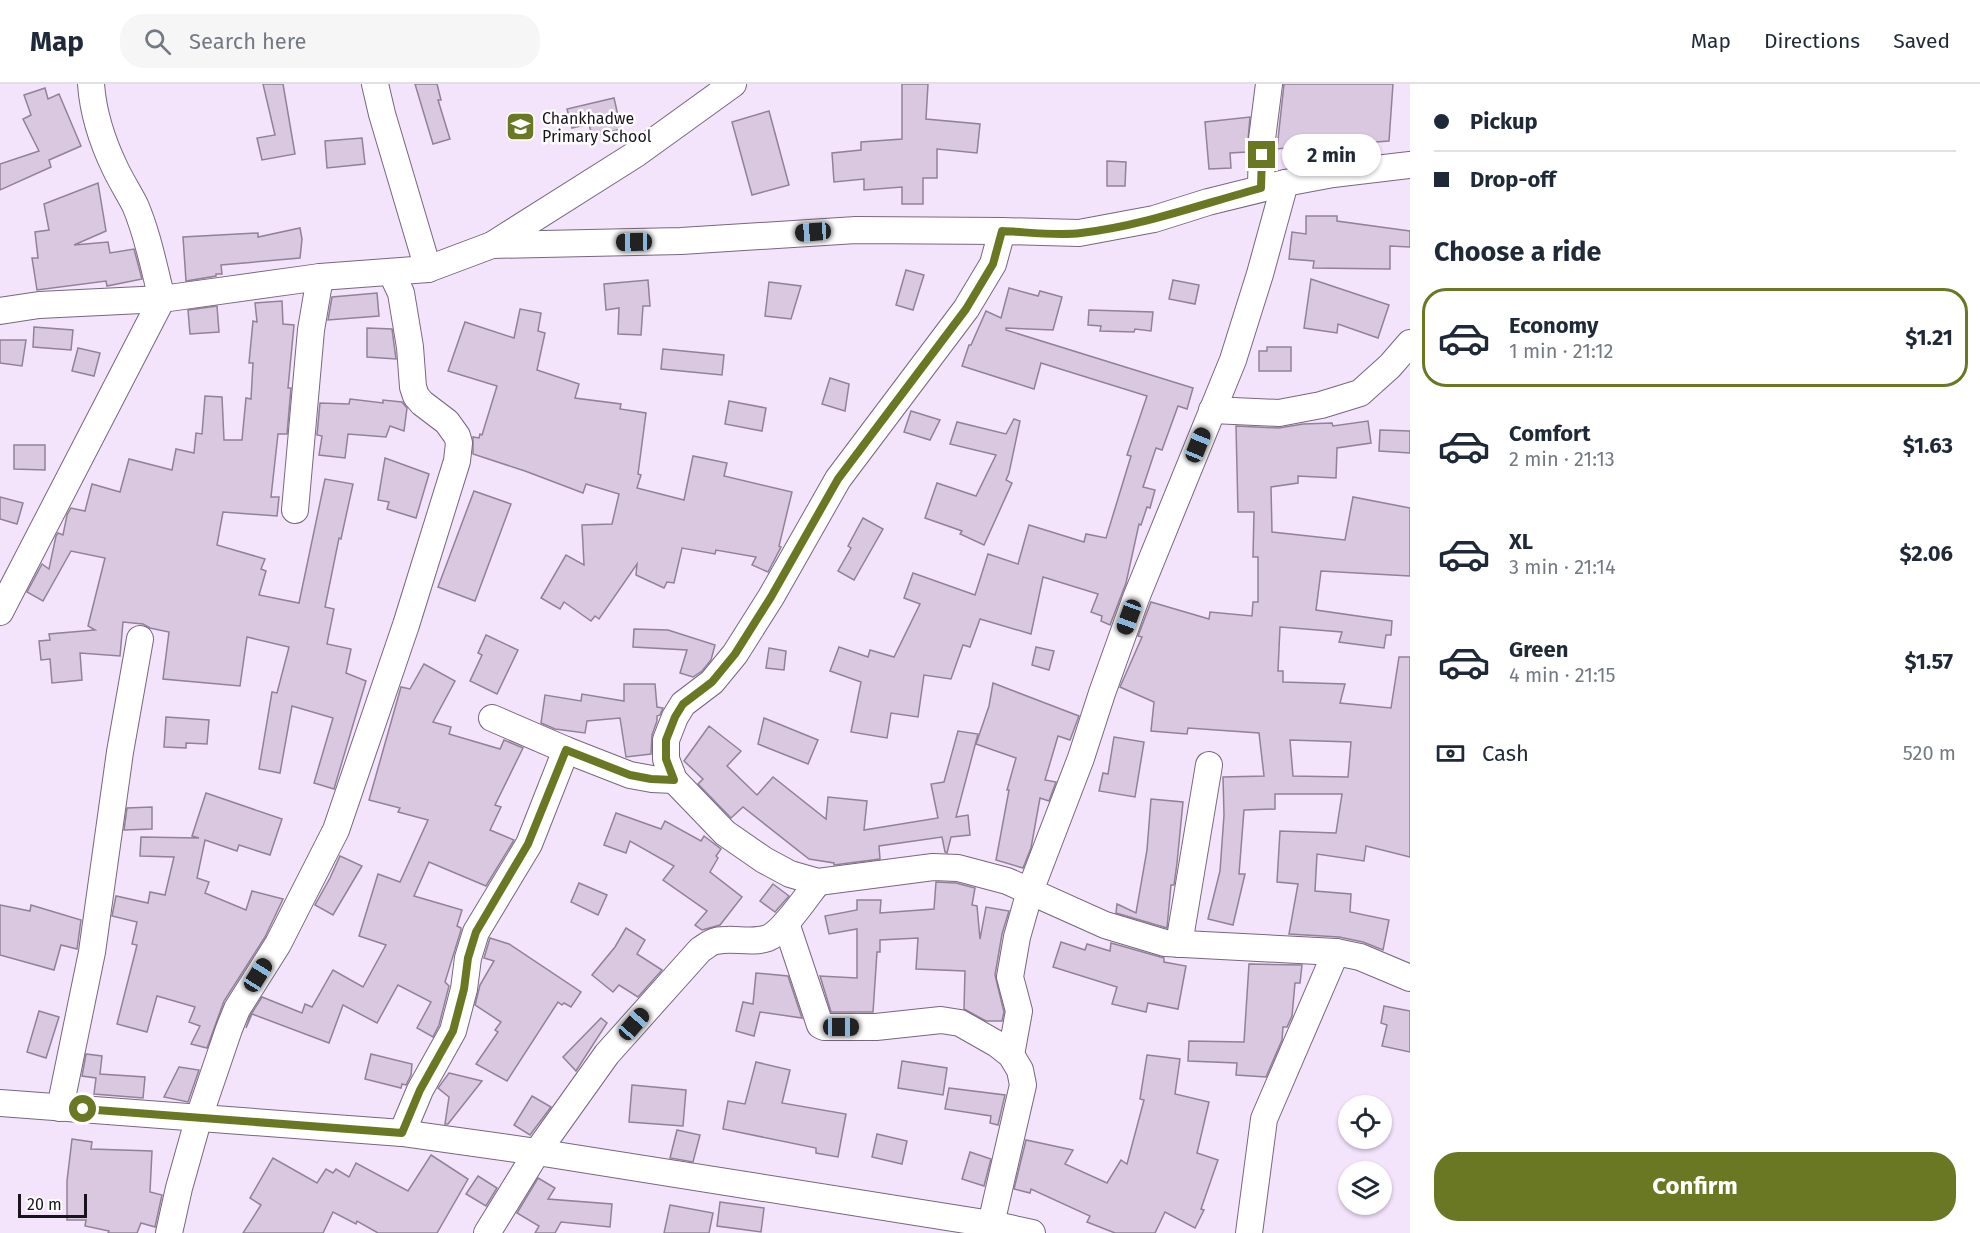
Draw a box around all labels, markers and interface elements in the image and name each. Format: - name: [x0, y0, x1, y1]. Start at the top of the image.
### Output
- search box: [120, 14, 540, 68]
- text: Map: [30, 25, 84, 58]
- icon: search: [141, 25, 174, 58]
- text: Search here: [189, 28, 307, 55]
- text: Map: [1691, 28, 1731, 54]
- text: Directions: [1764, 28, 1860, 54]
- text: Saved: [1893, 28, 1950, 54]
- text: Pickup: [1470, 108, 1538, 135]
- place label: Chankhadwe Primary School: [542, 109, 652, 146]
- school or university icon: Chankhadwe Primary School: [505, 111, 537, 143]
- callout: 2 min: [1283, 134, 1382, 176]
- route end: [1248, 141, 1275, 168]
- text: 2 min: [1307, 143, 1356, 167]
- text: Drop-off: [1470, 166, 1556, 193]
- car: [794, 222, 832, 242]
- car: [616, 233, 652, 251]
- text: Choose a ride: [1434, 236, 1601, 268]
- icon: car: [1437, 311, 1491, 365]
- text: Economy: [1509, 312, 1598, 339]
- text: $1.21: [1905, 324, 1953, 351]
- text: 1 min · 21:12: [1509, 339, 1613, 363]
- icon: car: [1437, 419, 1491, 473]
- text: Comfort: [1509, 420, 1590, 447]
- car: [1183, 425, 1213, 465]
- text: $1.63: [1903, 432, 1953, 459]
- text: 2 min · 21:13: [1509, 447, 1615, 471]
- icon: car: [1437, 527, 1491, 581]
- text: XL: [1509, 528, 1533, 555]
- text: $2.06: [1900, 540, 1953, 567]
- text: 3 min · 21:14: [1509, 555, 1616, 579]
- car: [1114, 597, 1144, 637]
- icon: car: [1437, 635, 1491, 689]
- text: Green: [1509, 636, 1568, 663]
- text: $1.57: [1905, 648, 1953, 675]
- text: 4 min · 21:15: [1509, 663, 1616, 687]
- icon: cash: [1434, 737, 1467, 770]
- text: Cash: [1482, 740, 1529, 767]
- text: 520 m: [1903, 741, 1956, 765]
- car: [241, 955, 275, 995]
- car: [615, 1005, 653, 1043]
- car: [823, 1018, 859, 1036]
- route start: [69, 1095, 96, 1122]
- map controls: [1338, 1095, 1392, 1215]
- button: locate: [1338, 1095, 1392, 1149]
- button: Confirm: [1434, 1152, 1956, 1221]
- button: layers: [1338, 1161, 1392, 1215]
- scale bar: [18, 1191, 87, 1218]
- text: 20 m: [27, 1195, 62, 1214]

